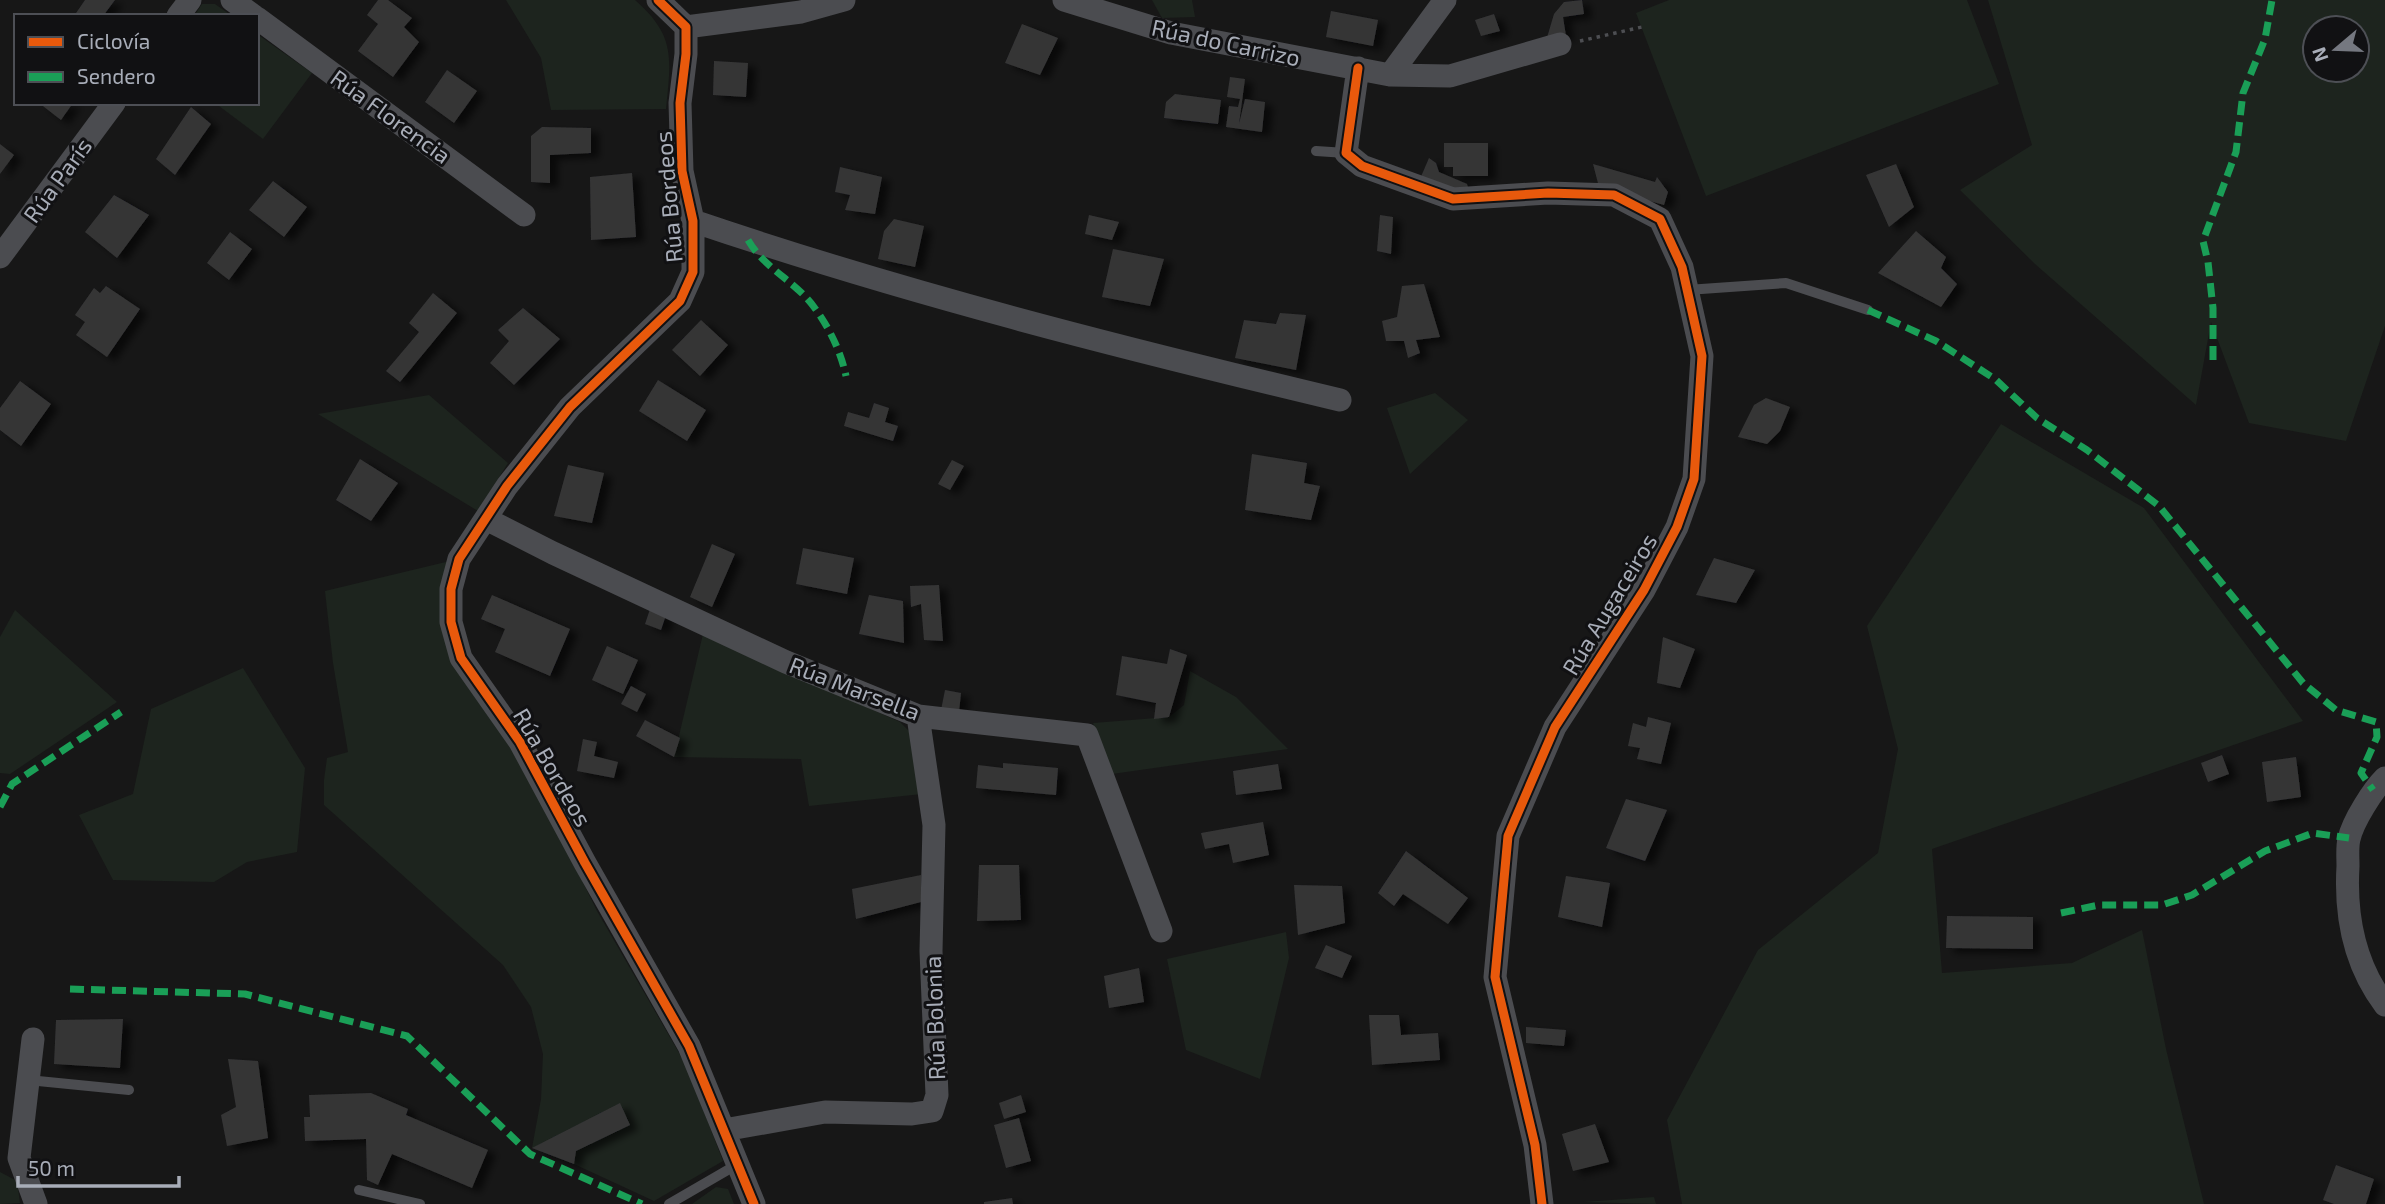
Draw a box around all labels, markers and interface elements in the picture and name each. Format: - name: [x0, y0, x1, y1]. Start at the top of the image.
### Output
- street label: Rúa do Carrizo: [1149, 13, 1303, 71]
- legend: [14, 14, 259, 105]
- north arrow: [2301, 14, 2371, 84]
- text: Ciclovía: [77, 28, 150, 53]
- text: N: [2306, 44, 2333, 65]
- text: Sendero: [77, 63, 156, 88]
- street label: Rúa Florencia: [325, 63, 457, 169]
- street label: Rúa Bordeos: [648, 130, 688, 264]
- street label: Rúa París: [17, 132, 97, 228]
- street label: Rúa Augaceiros: [1556, 528, 1662, 680]
- street label: Rúa Marsella: [786, 650, 924, 726]
- street label: Rúa Bordeos: [508, 703, 598, 831]
- street label: Rúa Bolonia: [918, 956, 950, 1080]
- scale bar: [18, 1144, 178, 1188]
- text: 50 m: [28, 1155, 75, 1180]

